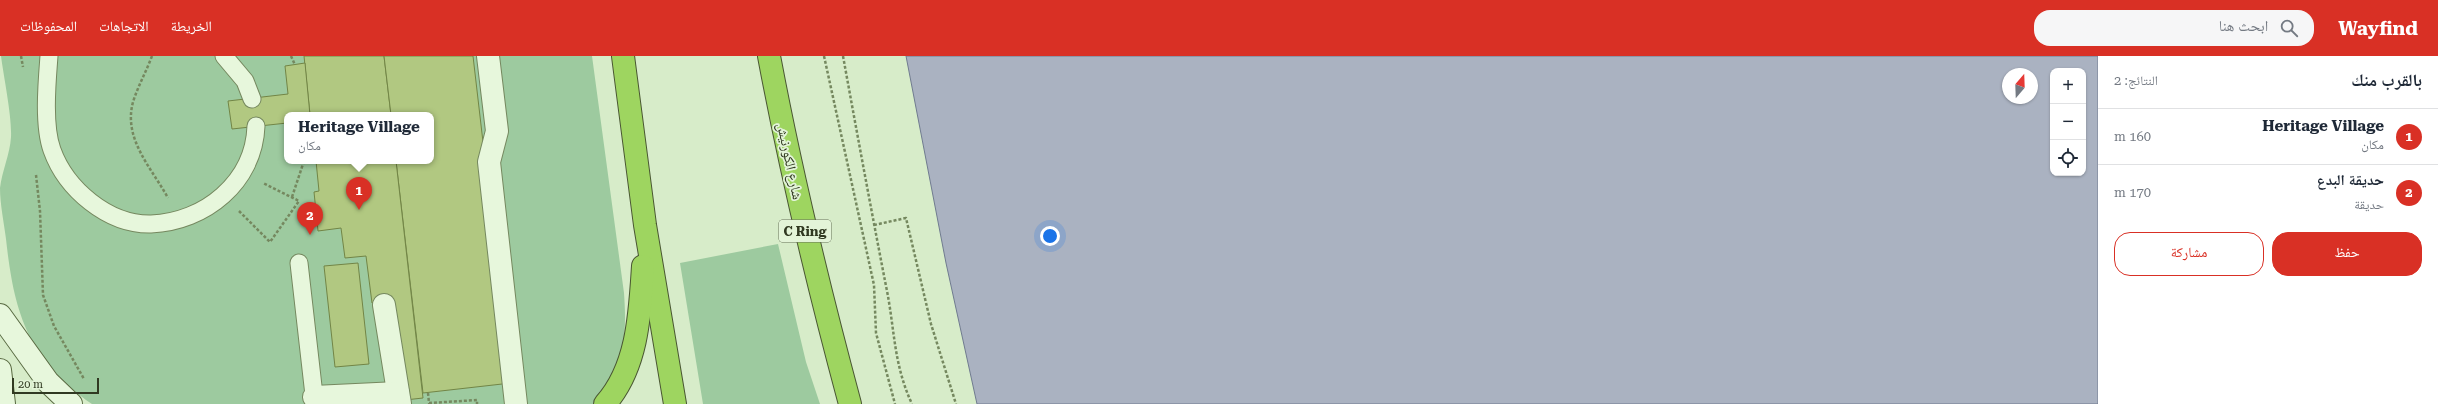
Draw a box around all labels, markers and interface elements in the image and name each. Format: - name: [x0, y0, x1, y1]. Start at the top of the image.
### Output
- search box: [2034, 10, 2314, 46]
- text: ابحث هنا: [2219, 17, 2268, 35]
- icon: search: [2278, 17, 2300, 39]
- text: Wayfind: [2338, 17, 2418, 40]
- text: المحفوظات: [20, 18, 77, 34]
- text: الاتجاهات: [99, 18, 149, 34]
- text: الخريطة: [171, 18, 212, 34]
- north arrow: [2002, 68, 2038, 104]
- map controls: [2050, 68, 2086, 176]
- button: +: [2050, 68, 2086, 104]
- text: بالقرب منك: [2351, 70, 2422, 90]
- text: النتائج: 2: [2114, 73, 2158, 88]
- button: −: [2050, 104, 2086, 140]
- popup: [284, 112, 434, 164]
- text: Heritage Village: [2262, 117, 2384, 135]
- text: Heritage Village: [298, 118, 420, 136]
- street label: شارع الكورنيش: [772, 121, 806, 201]
- text: 160 m: [2114, 129, 2151, 144]
- text: 1: [2405, 129, 2413, 144]
- text: مكان: [2361, 137, 2384, 152]
- text: مكان: [298, 138, 321, 153]
- button: locate: [2050, 140, 2086, 176]
- text: حديقة البدع: [2317, 171, 2384, 189]
- pin: 1: [346, 177, 372, 210]
- text: 170 m: [2114, 185, 2151, 200]
- text: 2: [2405, 185, 2413, 200]
- text: حديقة: [2354, 197, 2384, 212]
- pin: 2: [297, 202, 323, 235]
- road number: C Ring: [779, 220, 831, 242]
- your location: [1040, 226, 1060, 246]
- button: مشاركة: [2114, 232, 2264, 276]
- button: حفظ: [2272, 232, 2422, 276]
- scale bar: [12, 376, 99, 395]
- text: 20 m: [18, 378, 43, 391]

